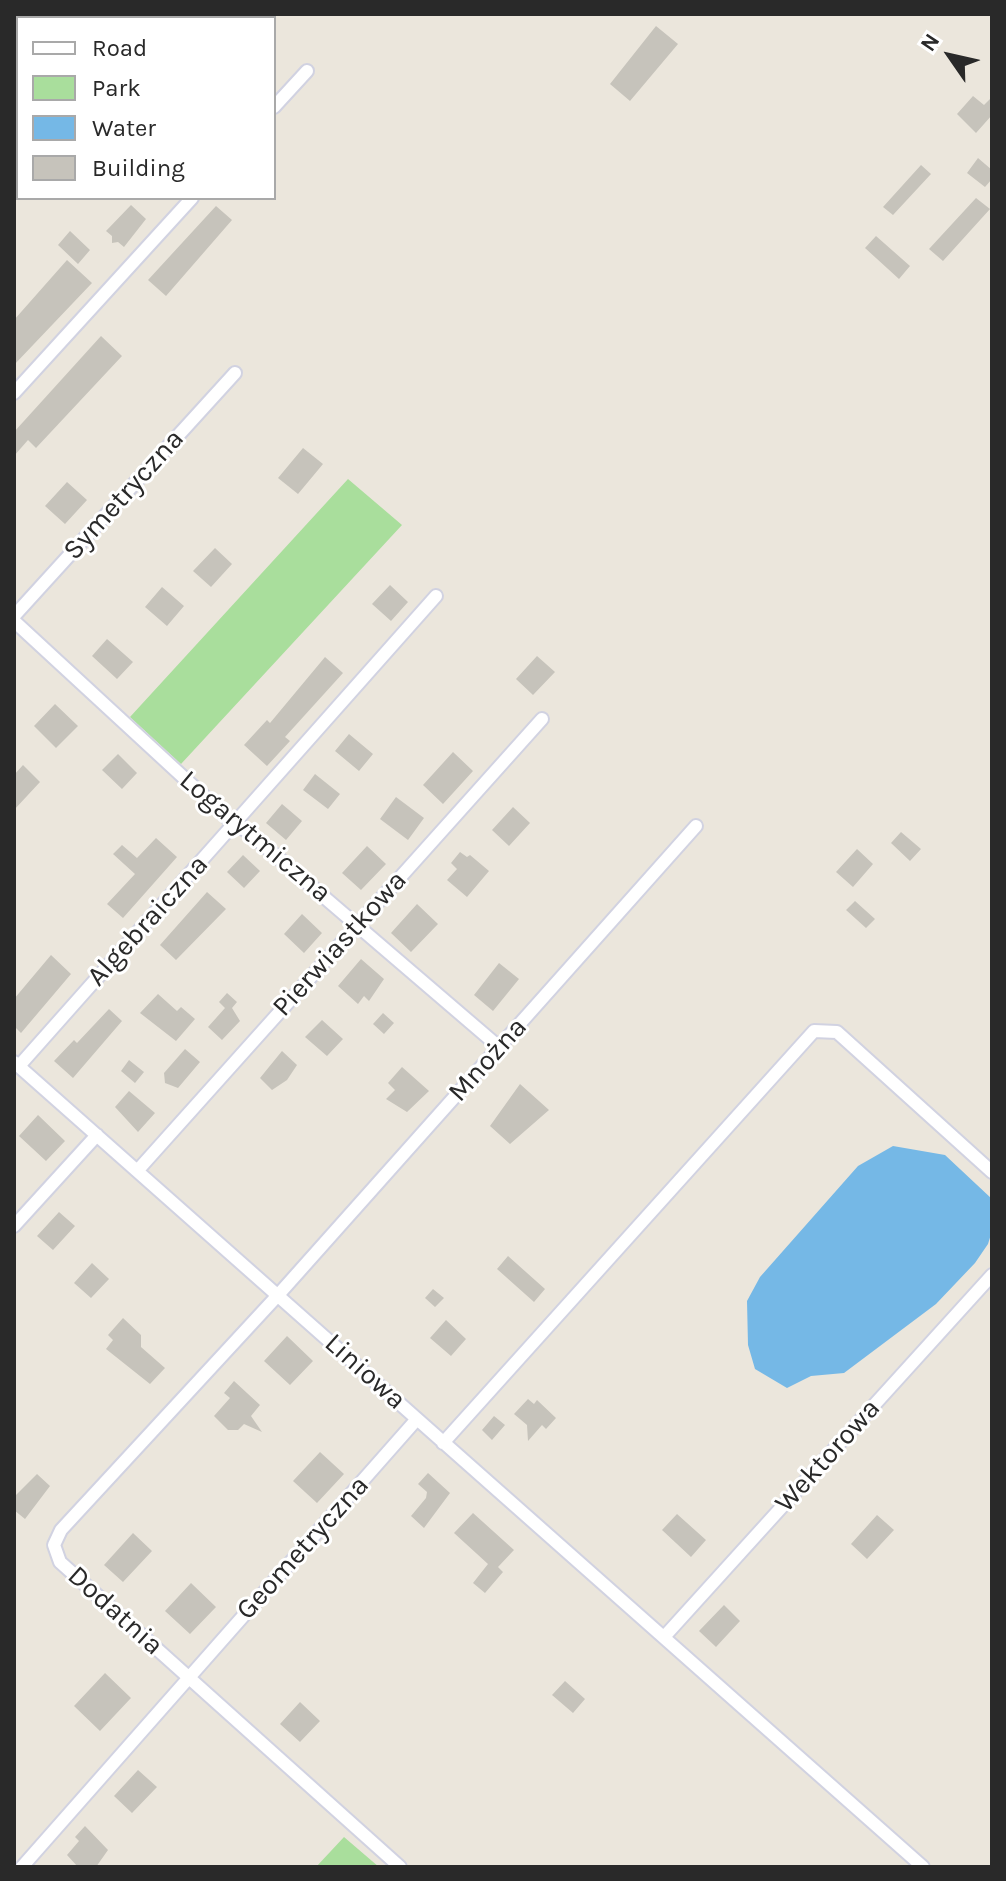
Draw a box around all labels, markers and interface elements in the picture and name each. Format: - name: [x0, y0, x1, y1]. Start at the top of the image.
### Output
- legend: [16, 16, 276, 200]
- north arrow: [910, 16, 990, 96]
- text: N: [915, 29, 945, 56]
- text: Road: [92, 34, 147, 62]
- text: Park: [92, 74, 141, 102]
- text: Water: [92, 114, 156, 142]
- text: Building: [92, 154, 185, 182]
- street label: Symetryczna: [57, 423, 191, 567]
- street label: Logarytmiczna: [172, 764, 338, 910]
- street label: Algebraiczna: [80, 849, 216, 993]
- street label: Pierwiastkowa: [266, 864, 414, 1024]
- street label: Mnożna: [442, 1011, 534, 1109]
- street label: Liniowa: [317, 1327, 413, 1417]
- street label: Wektorowa: [768, 1392, 888, 1520]
- street label: Geometryczna: [230, 1469, 376, 1627]
- street label: Dodatnia: [60, 1559, 170, 1663]

